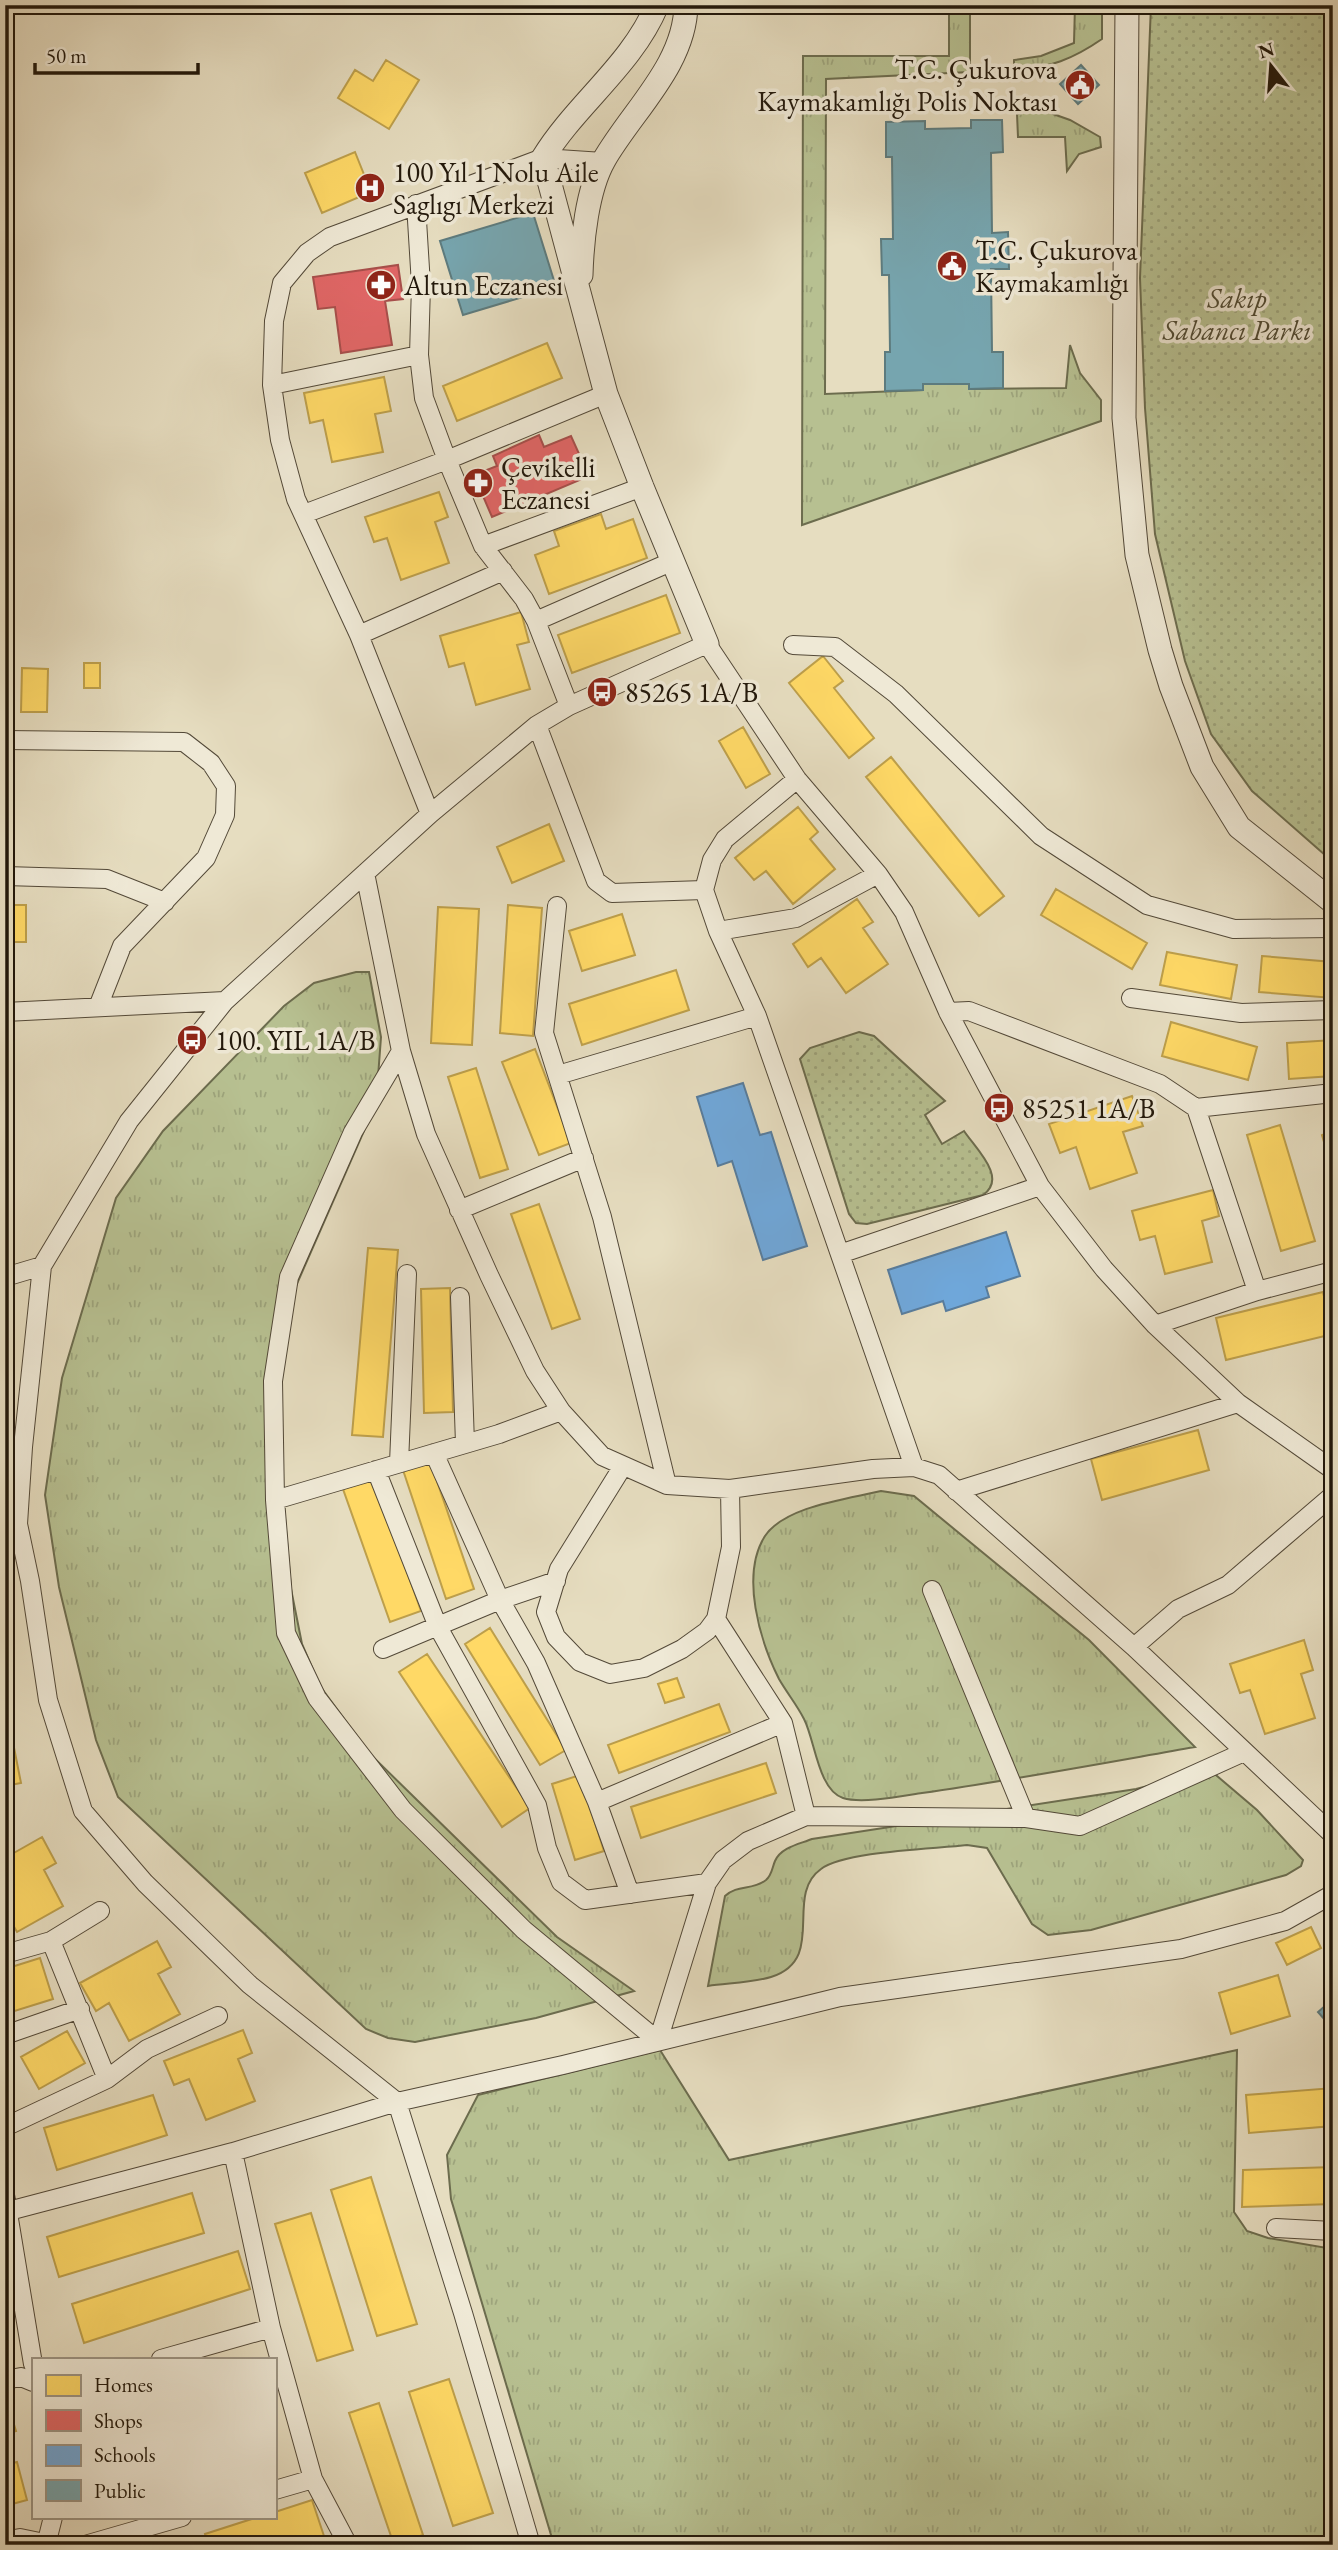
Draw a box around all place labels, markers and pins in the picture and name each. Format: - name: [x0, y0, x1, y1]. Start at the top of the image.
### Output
- place label: T.C. Çukurova Kaymakamlığı Polis Noktası: [757, 51, 1058, 119]
- public building icon: T.C. Çukurova Kaymakamlığı Polis Noktası: [1063, 68, 1097, 102]
- place label: 100 Yıl 1 Nolu Aile Saglıgı Merkezi: [393, 154, 599, 222]
- hospital icon: 100 Yıl 1 Nolu Aile Saglıgı Merkezi: [353, 171, 387, 205]
- place label: T.C. Çukurova Kaymakamlığı: [975, 232, 1138, 300]
- public building icon: T.C. Çukurova Kaymakamlığı: [935, 249, 969, 283]
- place label: Altun Eczanesi: [403, 267, 563, 303]
- pharmacy icon: Altun Eczanesi: [364, 268, 398, 302]
- place label: Çevikelli Eczanesi: [501, 449, 595, 517]
- pharmacy icon: Çevikelli Eczanesi: [461, 466, 495, 500]
- place label: 85265 1A/B: [625, 674, 758, 710]
- bus stop icon: 85265 1A/B: [585, 675, 619, 709]
- place label: 100. YIL 1A/B: [215, 1022, 375, 1058]
- bus stop icon: 100. YIL 1A/B: [175, 1023, 209, 1057]
- place label: 85251 1A/B: [1022, 1090, 1155, 1126]
- bus stop icon: 85251 1A/B: [982, 1091, 1016, 1125]

